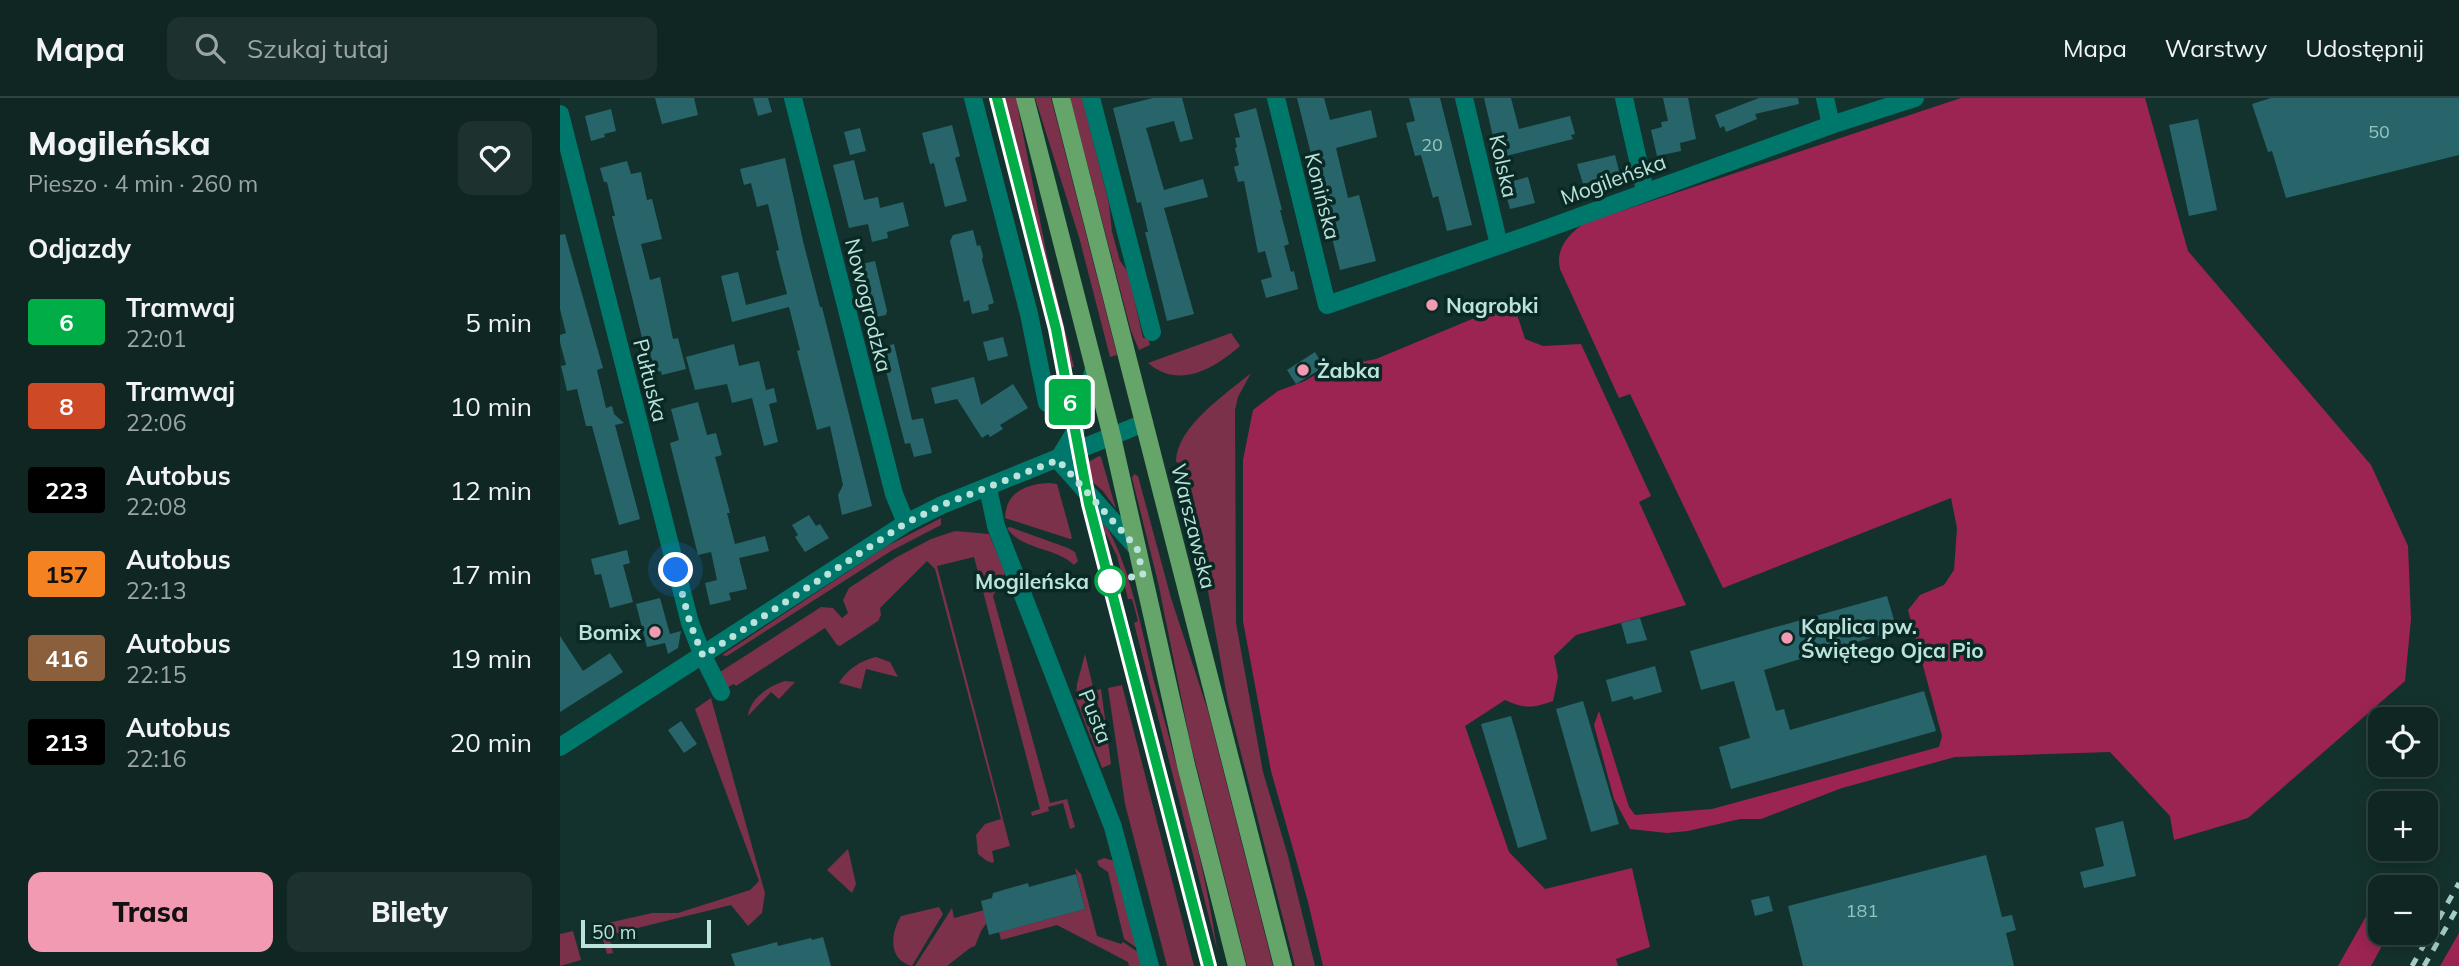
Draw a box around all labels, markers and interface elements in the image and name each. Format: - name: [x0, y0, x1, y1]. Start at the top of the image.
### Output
- search box: [167, 17, 657, 80]
- text: Mapa: [35, 28, 125, 69]
- icon: search: [191, 29, 229, 67]
- text: Szukaj tutaj: [247, 32, 389, 65]
- text: Mapa: [2063, 33, 2127, 63]
- text: Warstwy: [2165, 33, 2267, 63]
- text: Udostępnij: [2305, 33, 2424, 63]
- house number: 50: [2368, 120, 2390, 143]
- button: heart: [458, 121, 532, 195]
- text: Mogileńska: [28, 122, 211, 163]
- street label: Kolska: [1484, 132, 1524, 200]
- house number: 20: [1421, 133, 1443, 156]
- street label: Mogileńska: [1557, 148, 1669, 210]
- street label: Konińska: [1300, 150, 1346, 242]
- text: Pieszo · 4 min · 260 m: [28, 169, 258, 198]
- text: Odjazdy: [28, 232, 131, 265]
- street label: Nowogrodzka: [840, 236, 898, 374]
- text: Tramwaj: [126, 291, 235, 324]
- place label: Nagrobki: [1446, 292, 1539, 318]
- marker: Nagrobki: [1424, 297, 1440, 313]
- text: 5 min: [465, 306, 532, 339]
- text: 6: [59, 307, 74, 337]
- text: 22:01: [126, 324, 186, 353]
- street label: Pułtuska: [628, 336, 674, 424]
- place label: Żabka: [1317, 357, 1380, 383]
- marker: Żabka: [1295, 362, 1311, 378]
- text: Tramwaj: [126, 375, 235, 408]
- line badge: 6: [1047, 379, 1093, 425]
- text: 6: [1063, 387, 1077, 417]
- text: 10 min: [450, 390, 532, 423]
- text: 8: [59, 391, 74, 421]
- text: 22:06: [126, 408, 186, 437]
- text: Autobus: [126, 459, 231, 492]
- street label: Warszawska: [1166, 461, 1222, 591]
- text: 12 min: [450, 474, 532, 507]
- text: 223: [45, 475, 88, 505]
- text: 22:08: [126, 492, 186, 521]
- text: Autobus: [126, 543, 231, 576]
- your location: [658, 552, 693, 587]
- text: 17 min: [450, 558, 532, 591]
- text: 157: [45, 559, 88, 589]
- marker: Mogileńska: [1095, 566, 1125, 596]
- place label: Mogileńska: [975, 568, 1089, 594]
- text: 22:13: [126, 576, 186, 605]
- place label: Kaplica pw. Świętego Ojca Pio: [1801, 613, 1984, 663]
- place label: Bomix: [578, 619, 641, 645]
- marker: Bomix: [647, 624, 663, 640]
- text: Autobus: [126, 627, 231, 660]
- marker: Kaplica pw. Świętego Ojca Pio: [1779, 630, 1795, 646]
- text: 19 min: [450, 642, 532, 675]
- text: 416: [45, 643, 88, 673]
- text: 22:15: [126, 660, 186, 689]
- street label: Pusta: [1073, 685, 1119, 747]
- map controls: [2368, 707, 2438, 945]
- button: locate: [2368, 707, 2438, 777]
- text: Autobus: [126, 711, 231, 744]
- text: 20 min: [450, 726, 532, 759]
- text: 213: [45, 727, 88, 757]
- text: 22:16: [126, 744, 186, 773]
- button: +: [2368, 791, 2438, 861]
- button: Trasa: [28, 872, 273, 952]
- button: Bilety: [287, 872, 532, 952]
- button: −: [2368, 875, 2438, 945]
- house number: 181: [1846, 899, 1878, 922]
- scale bar: [581, 917, 710, 949]
- text: 50 m: [592, 920, 636, 944]

